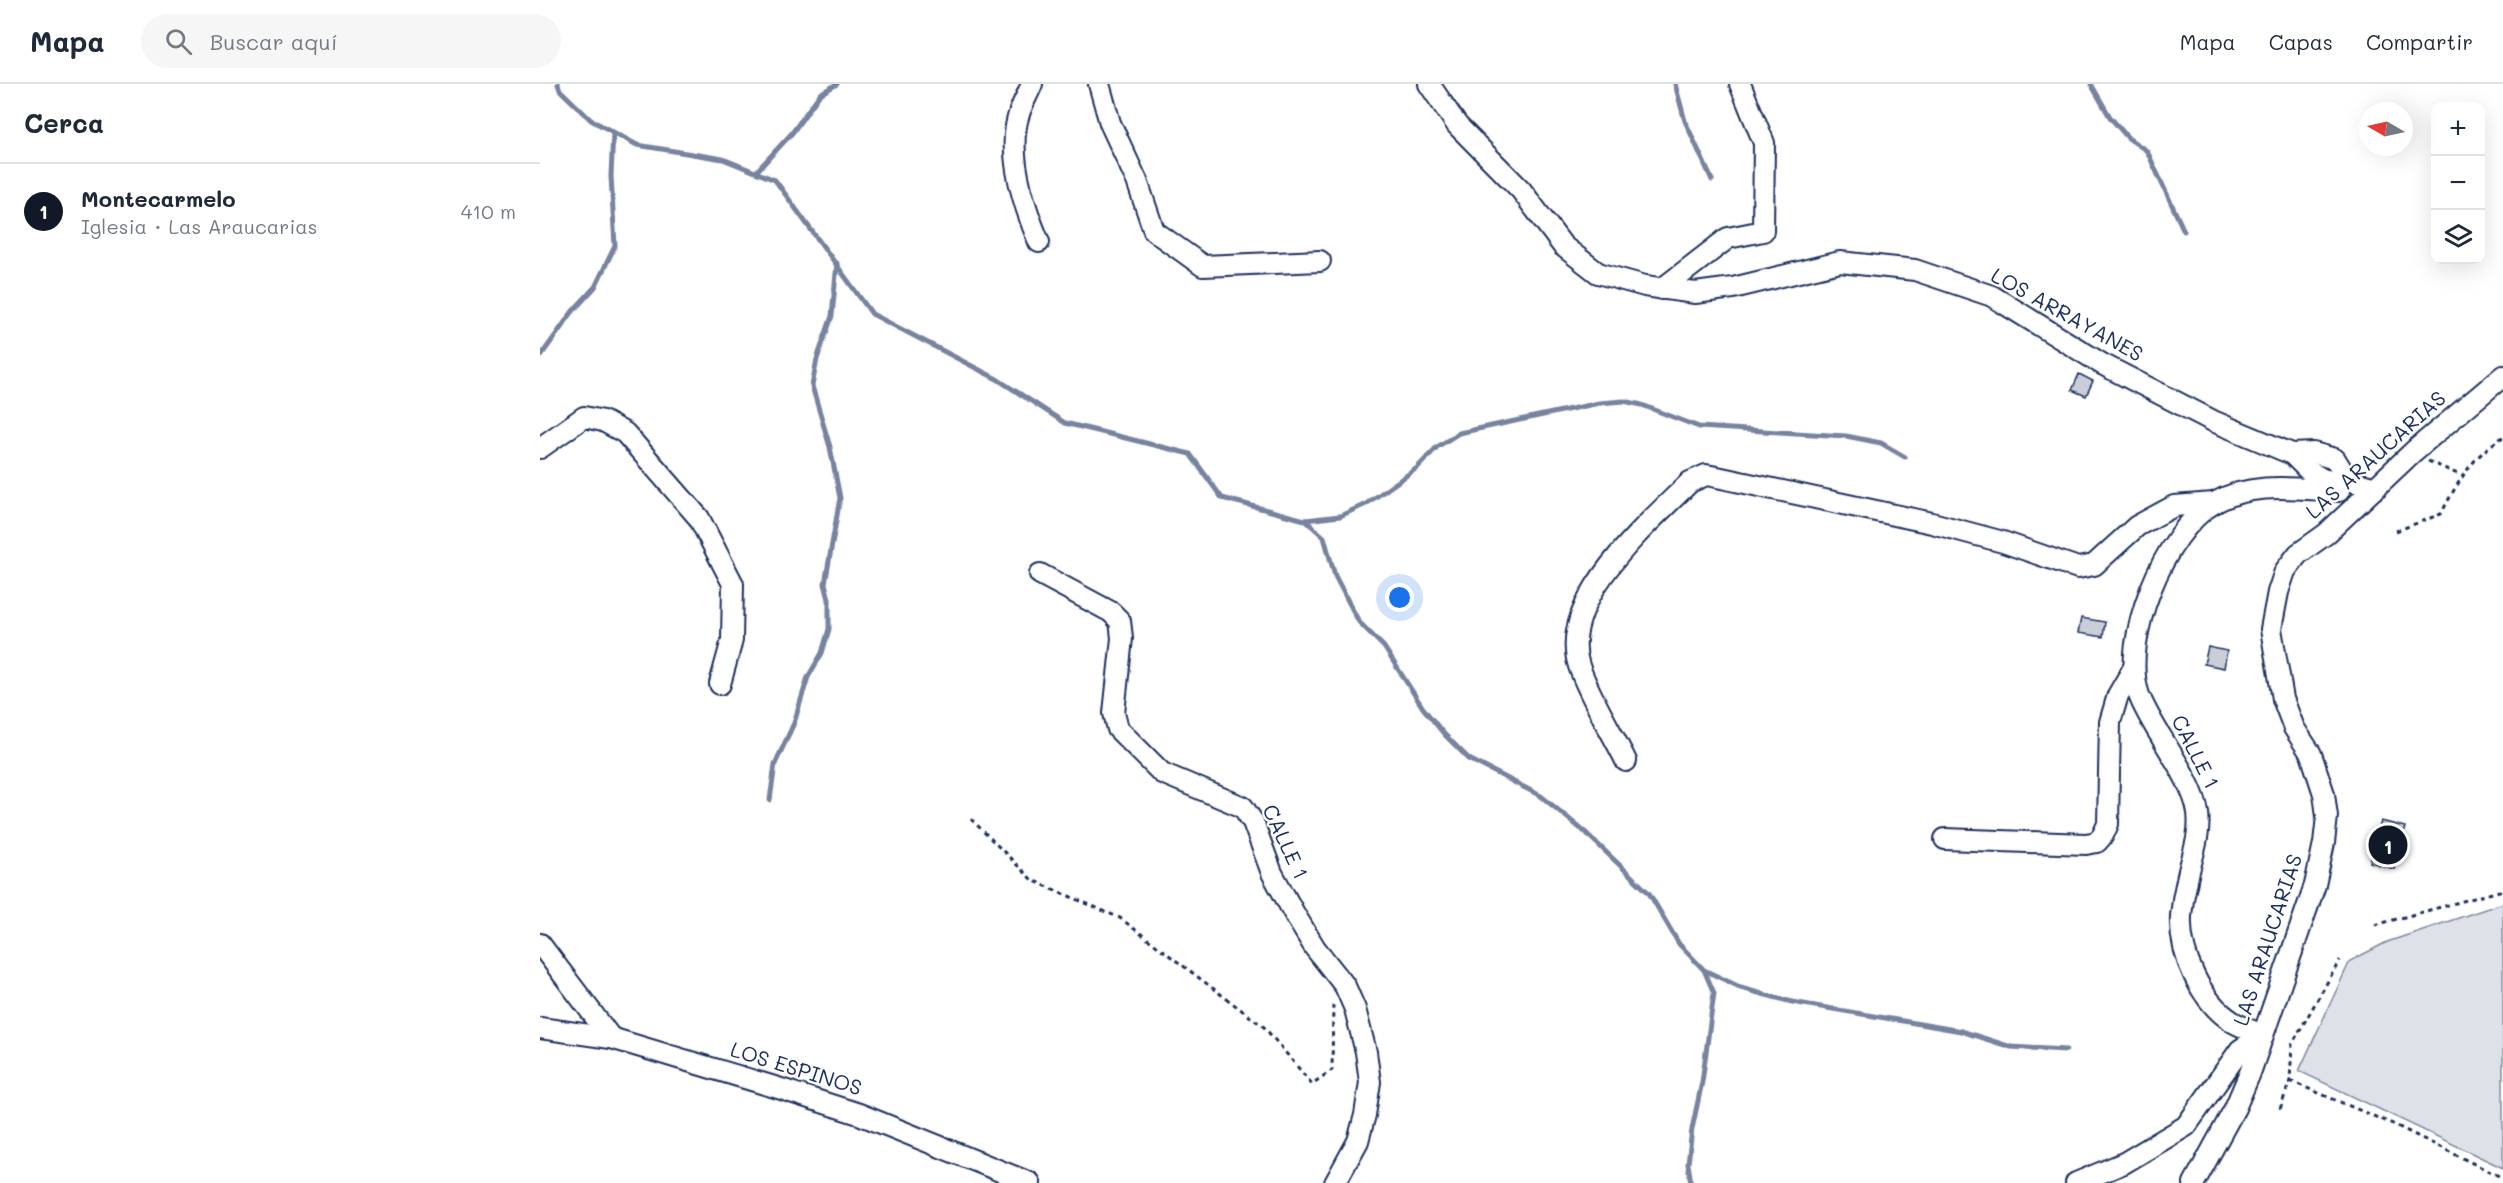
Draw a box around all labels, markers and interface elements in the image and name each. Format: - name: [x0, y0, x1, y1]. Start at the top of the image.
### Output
- search box: [141, 14, 561, 68]
- text: Mapa: [30, 23, 105, 59]
- icon: search: [162, 25, 195, 58]
- text: Buscar aquí: [210, 27, 338, 56]
- text: Mapa: [2180, 28, 2236, 55]
- text: Capas: [2269, 28, 2333, 55]
- text: Compartir: [2366, 28, 2473, 55]
- north arrow: [2359, 102, 2413, 156]
- map controls: [2431, 102, 2485, 264]
- button: +: [2431, 102, 2485, 156]
- text: Cerca: [24, 106, 104, 140]
- button: −: [2431, 156, 2485, 210]
- text: Montecarmelo: [81, 184, 236, 213]
- text: 1: [39, 198, 48, 224]
- text: 410 m: [461, 198, 516, 224]
- button: layers: [2431, 210, 2485, 264]
- text: Iglesia · Las Araucarias: [81, 213, 318, 239]
- street label: LOS ARRAYANES: [1987, 261, 2149, 367]
- street label: LAS ARAUCARIAS: [2299, 384, 2451, 524]
- your location: [1385, 583, 1414, 612]
- street label: CALLE 1: [2166, 710, 2226, 793]
- street label: CALLE 1: [1257, 800, 1315, 883]
- pin: 1: [2368, 822, 2408, 867]
- street label: LAS ARAUCARIAS: [2226, 850, 2307, 1029]
- street label: LOS ESPINOS: [727, 1035, 865, 1100]

